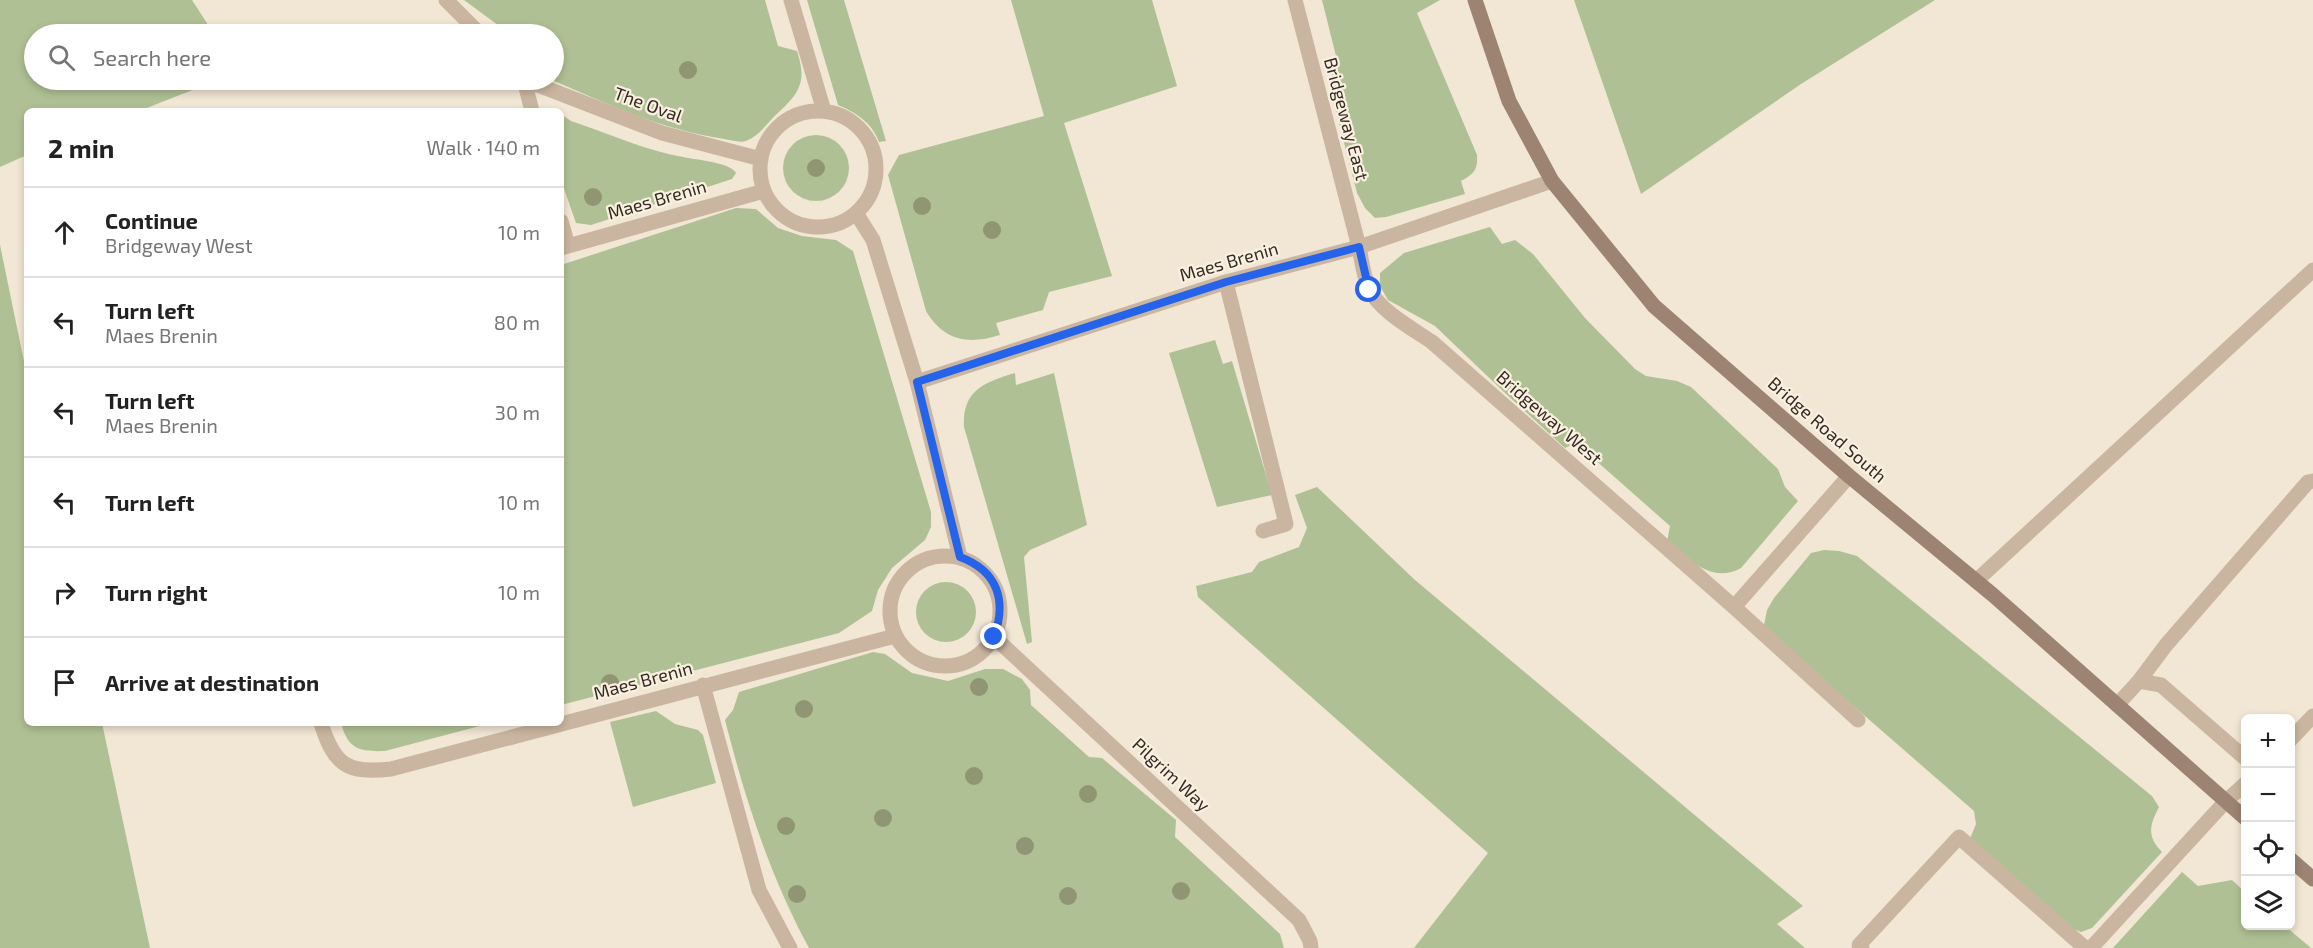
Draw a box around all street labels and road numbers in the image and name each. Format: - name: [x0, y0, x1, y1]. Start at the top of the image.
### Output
- street label: Bridgeway East: [1320, 55, 1374, 183]
- street label: The Oval: [611, 82, 686, 127]
- street label: Maes Brenin: [605, 174, 709, 224]
- street label: Maes Brenin: [1177, 236, 1281, 286]
- street label: Bridgeway West: [1492, 365, 1607, 469]
- street label: Bridge Road South: [1764, 372, 1892, 487]
- street label: Maes Brenin: [591, 656, 695, 704]
- street label: Pilgrim Way: [1128, 733, 1215, 816]

